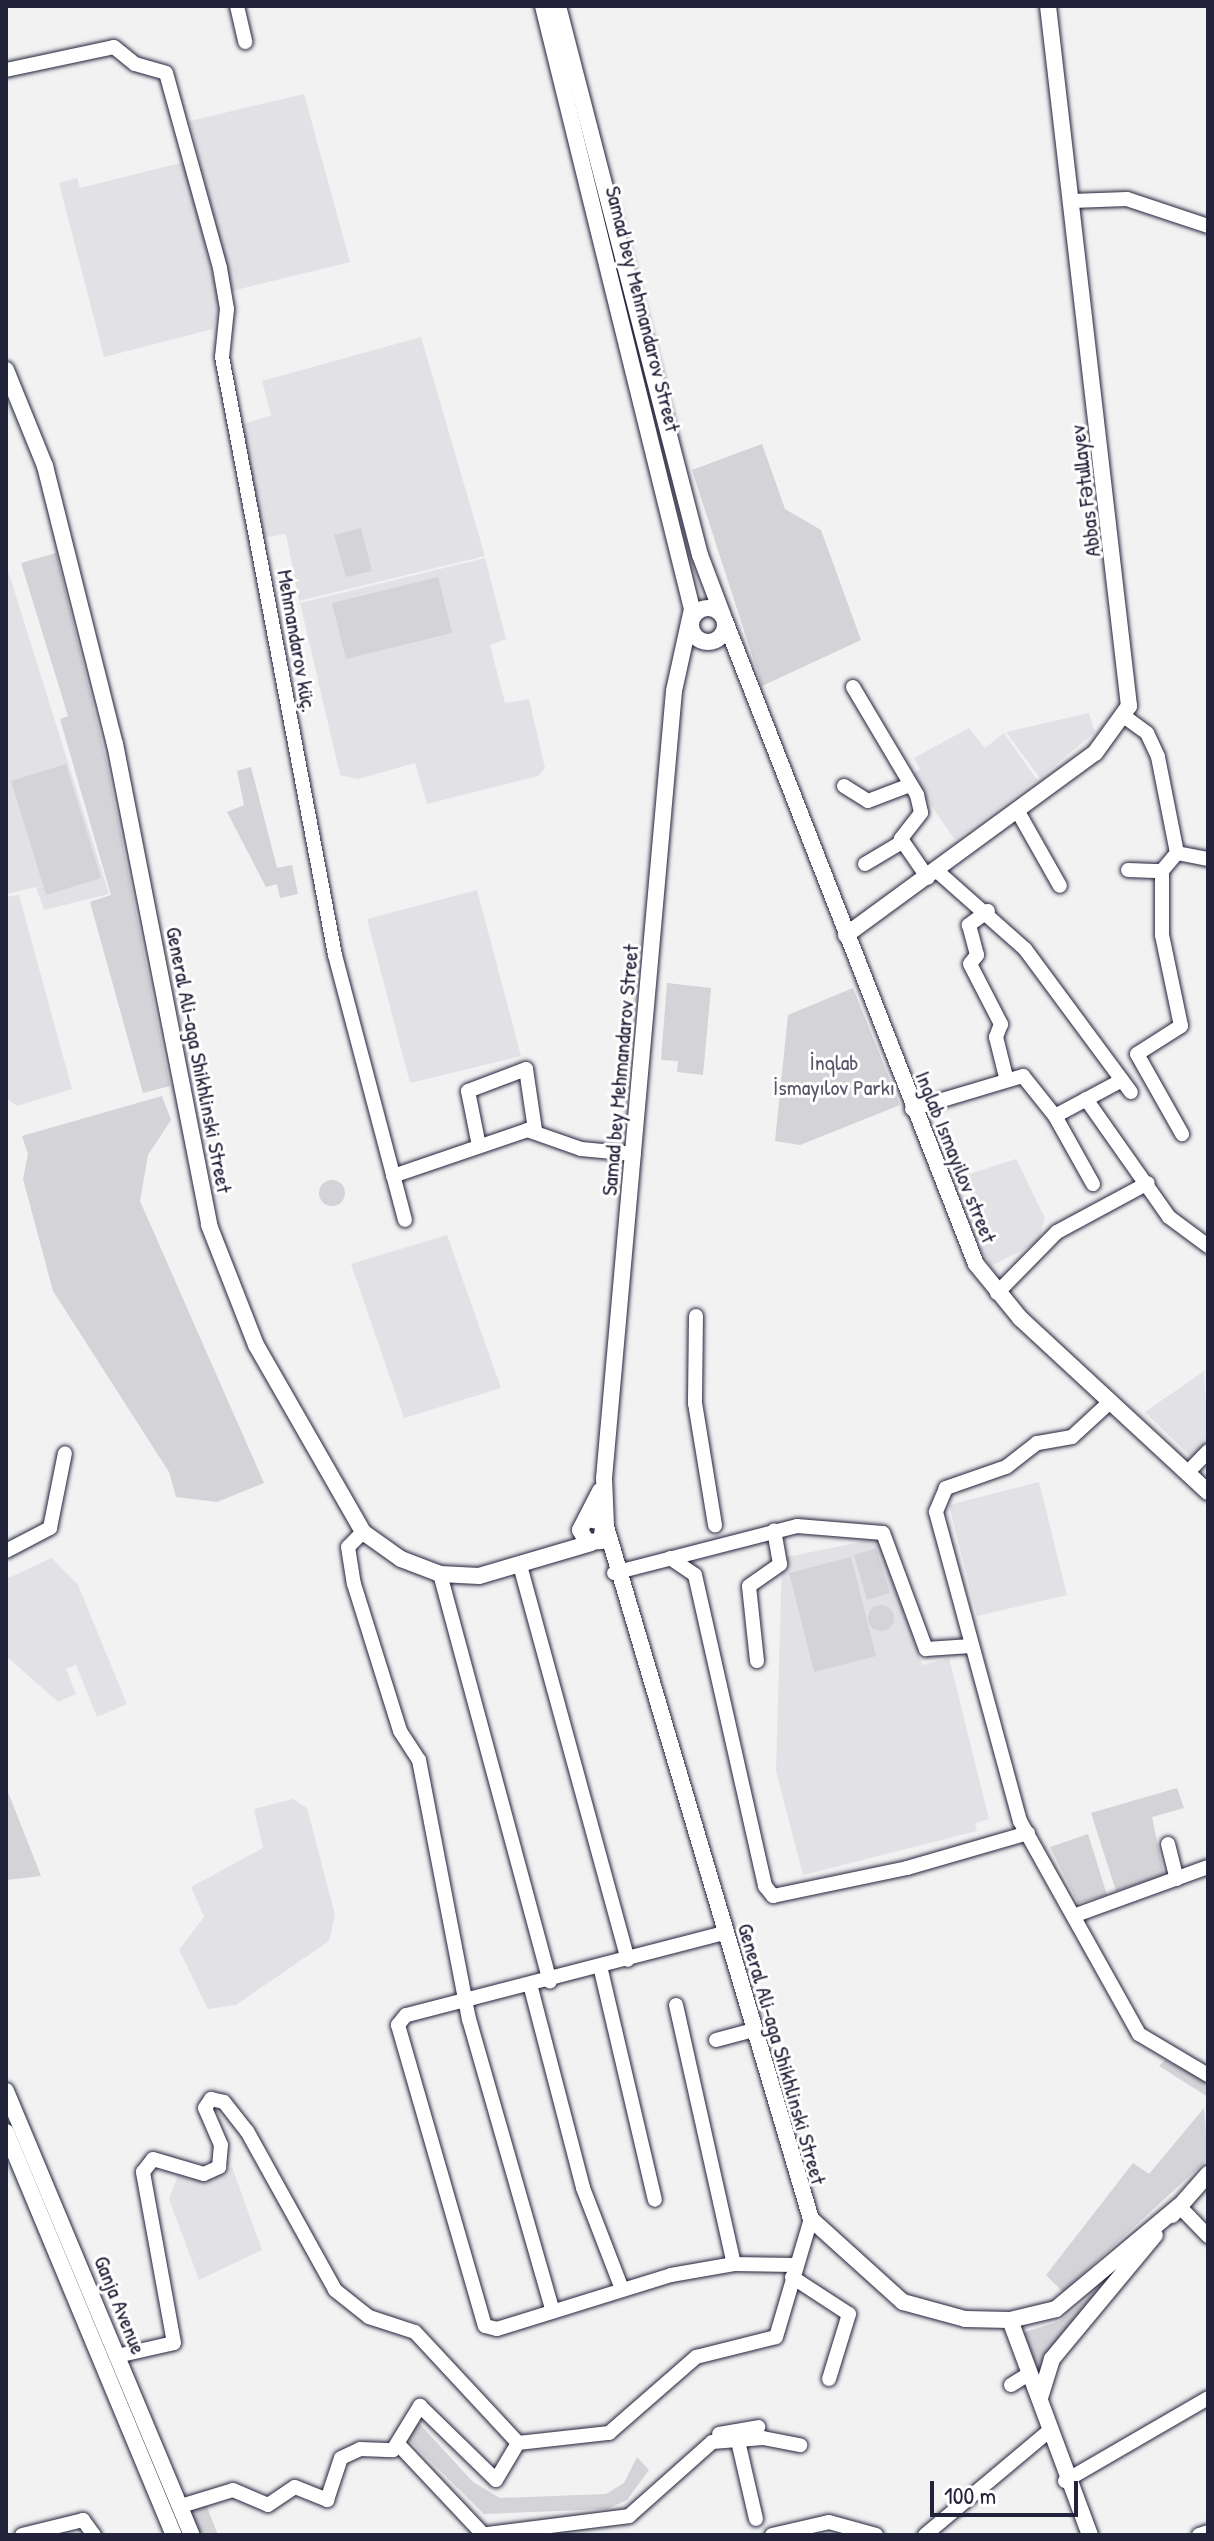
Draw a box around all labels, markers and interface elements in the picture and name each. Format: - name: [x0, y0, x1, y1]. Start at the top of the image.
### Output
- street label: Samad bey Mehmandarov Street: [600, 183, 686, 435]
- street label: Abbas Fətullayev: [1064, 423, 1106, 559]
- street label: Mehmandarov küç.: [271, 568, 323, 714]
- street label: General Ali-aga Shikhlinski Street: [160, 925, 238, 1195]
- street label: Samad bey Mehmandarov Street: [596, 943, 644, 1197]
- park label: İnqlab İsmayılov Parkı: [773, 1049, 895, 1100]
- street label: Inglab Ismayilov street: [909, 1067, 1003, 1247]
- street label: General Ali-aga Shikhlinski Street: [732, 1920, 832, 2188]
- street label: Ganja Avenue: [88, 2252, 152, 2358]
- scale bar: [934, 2465, 1082, 2515]
- text: 100 m: [944, 2479, 996, 2511]

